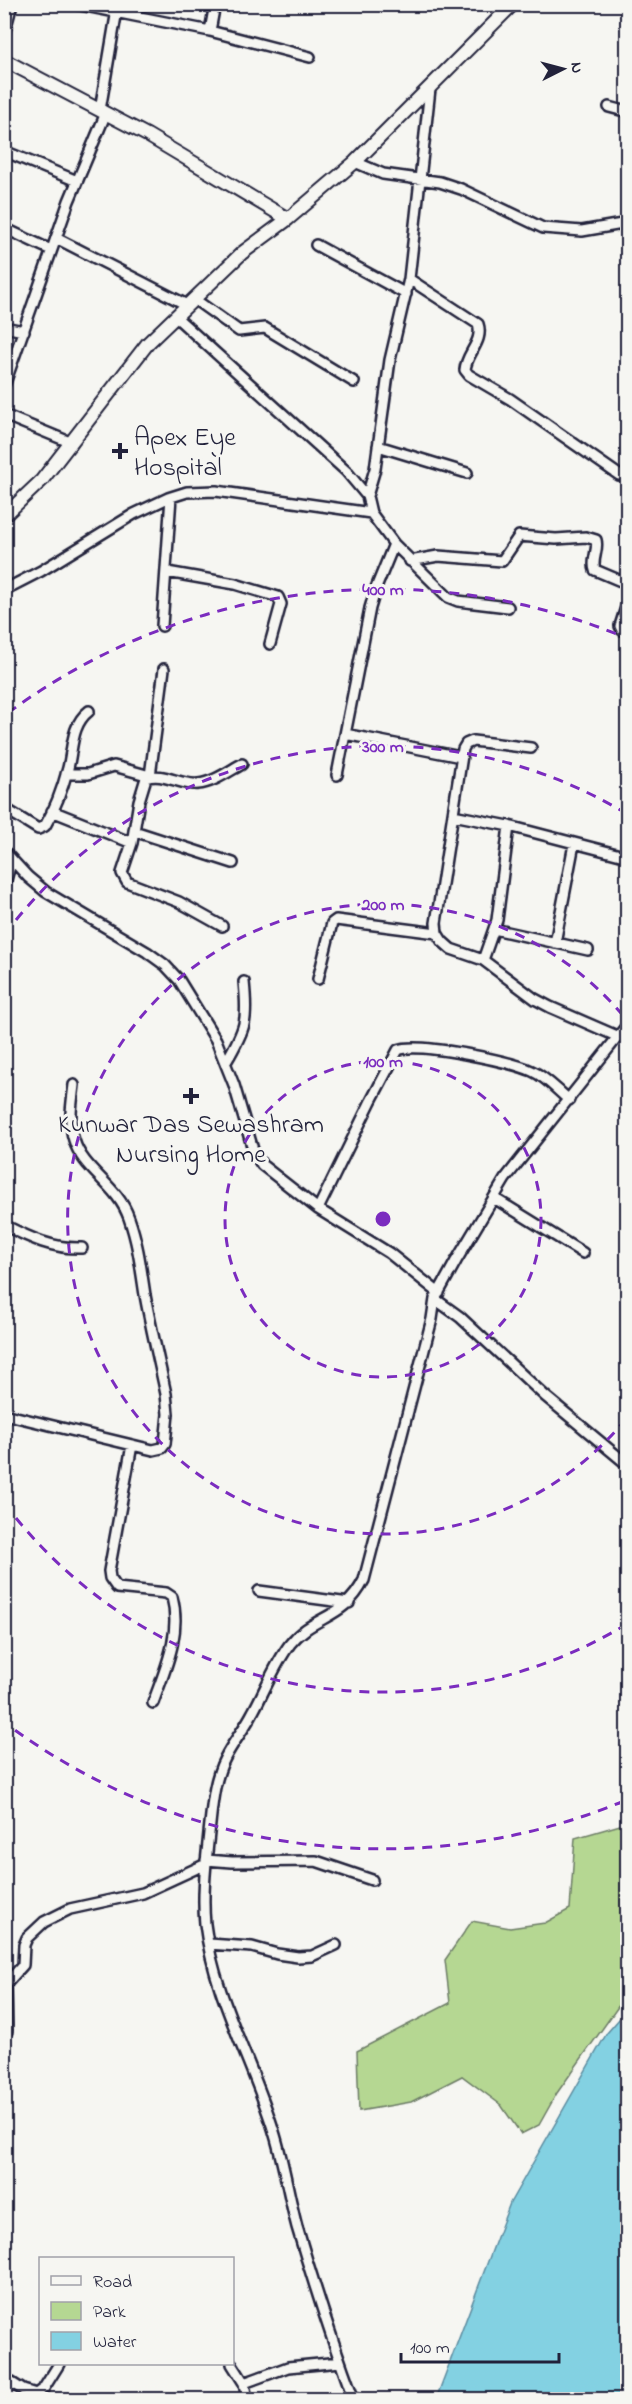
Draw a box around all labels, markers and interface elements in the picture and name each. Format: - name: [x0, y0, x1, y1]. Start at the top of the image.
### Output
- north arrow: [533, 39, 593, 99]
- text: N: [563, 61, 588, 74]
- place label: Apex Eye Hospital: [134, 420, 236, 488]
- marker: Apex Eye Hospital: [111, 442, 129, 460]
- text: 400 m: [362, 578, 404, 604]
- text: 300 m: [361, 735, 404, 761]
- text: 200 m: [361, 893, 405, 919]
- text: 100 m: [363, 1050, 403, 1076]
- marker: Kunwar Das Sewashram Nursing Home: [182, 1087, 200, 1105]
- place label: Kunwar Das Sewashram Nursing Home: [58, 1107, 324, 1175]
- centre of rings: [373, 1209, 393, 1229]
- legend: [39, 2257, 234, 2365]
- text: Road: [93, 2270, 132, 2296]
- text: Park: [93, 2300, 126, 2326]
- scale bar: [401, 2326, 558, 2364]
- text: Water: [93, 2330, 137, 2356]
- text: 100 m: [410, 2336, 450, 2362]

